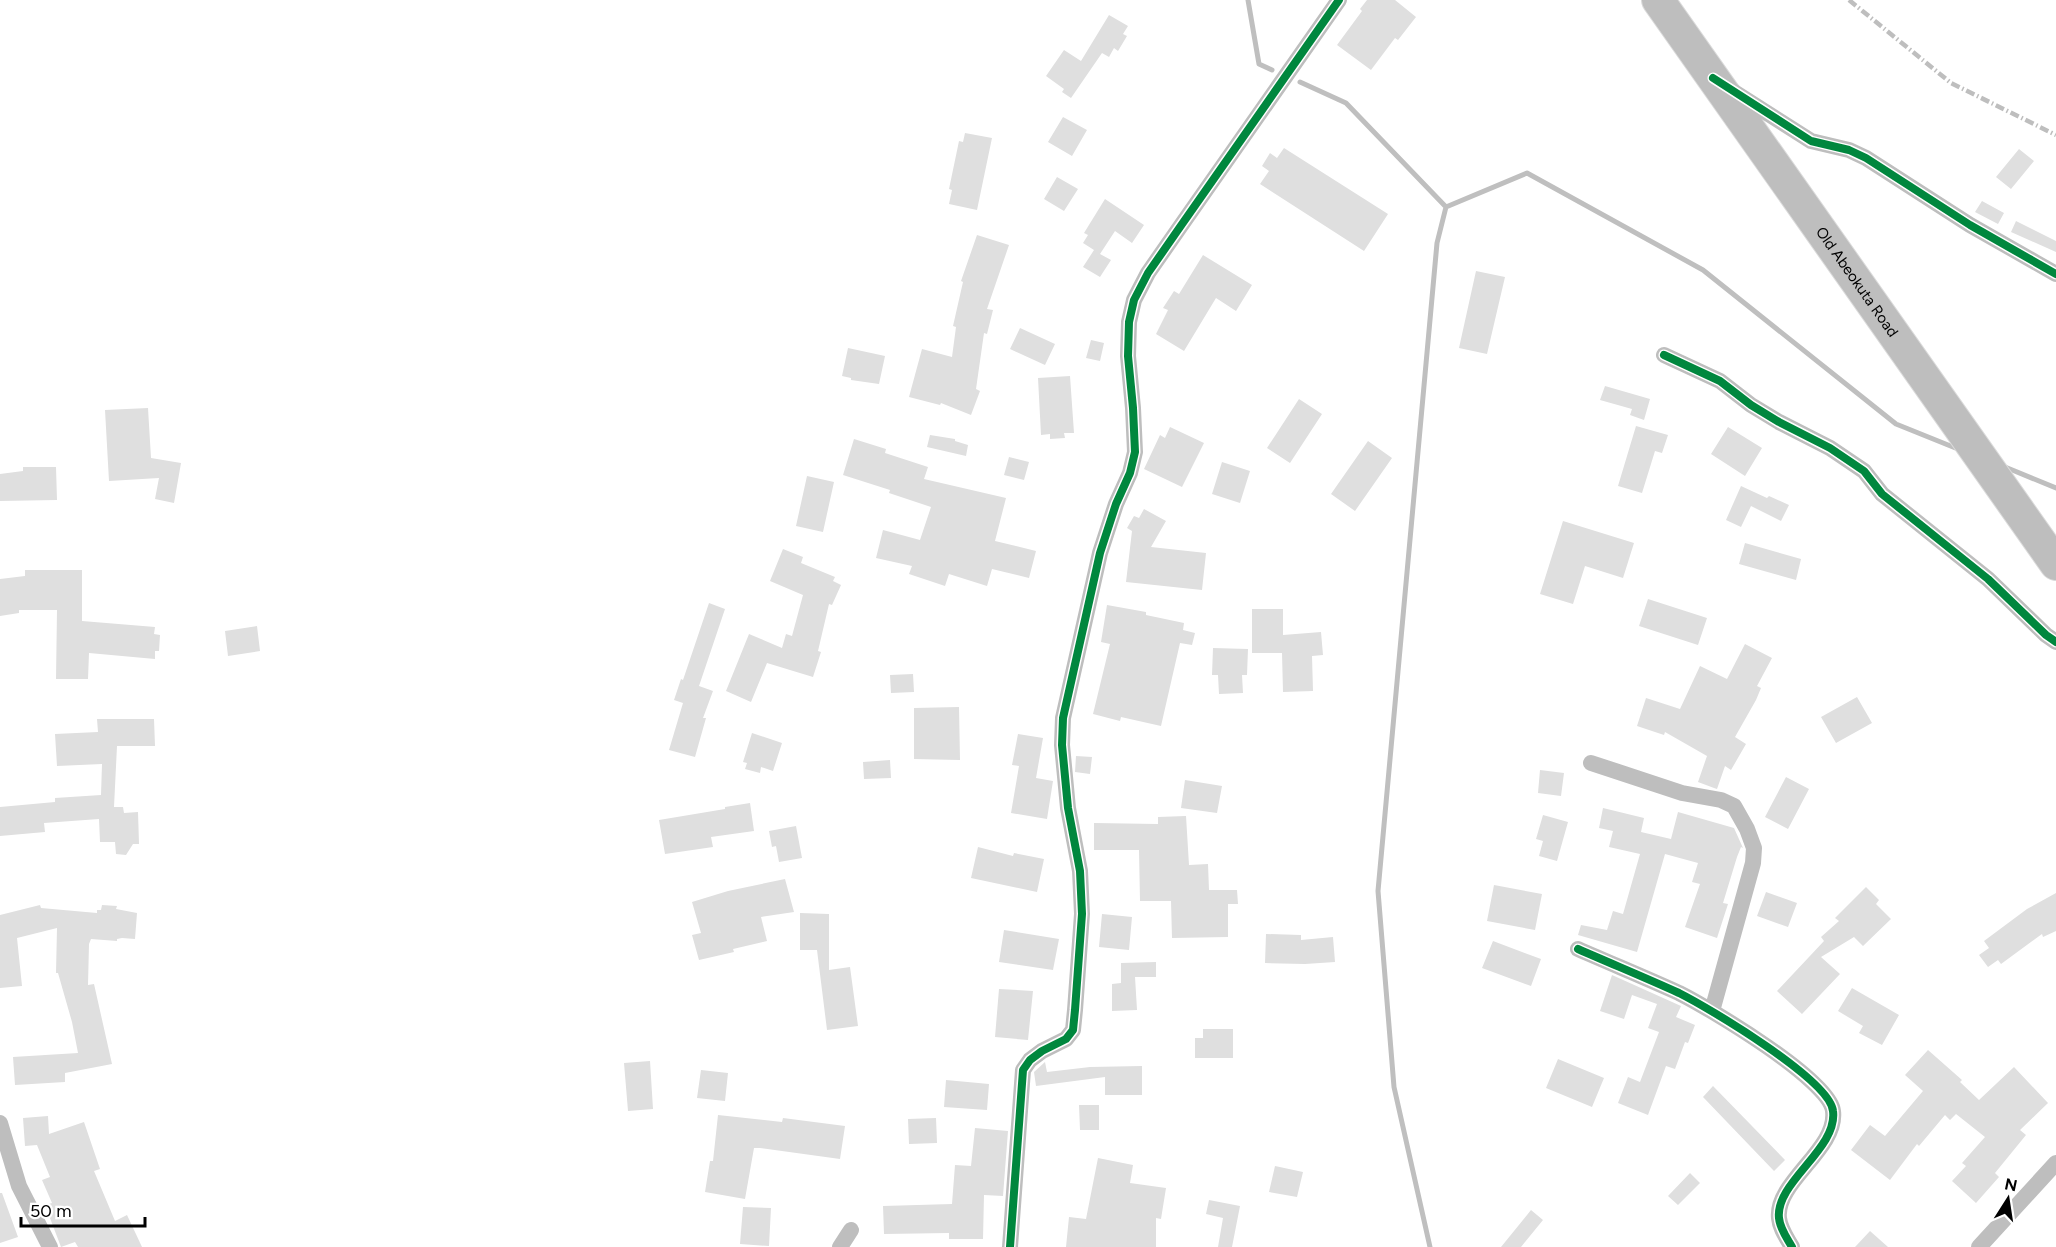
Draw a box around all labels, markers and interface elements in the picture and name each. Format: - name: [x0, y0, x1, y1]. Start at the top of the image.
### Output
- street label: Old Abeokuta Road: [1812, 223, 1902, 340]
- north arrow: [1978, 1169, 2038, 1229]
- text: N: [2003, 1174, 2019, 1195]
- scale bar: [21, 1190, 146, 1228]
- text: 50 m: [30, 1200, 72, 1222]

